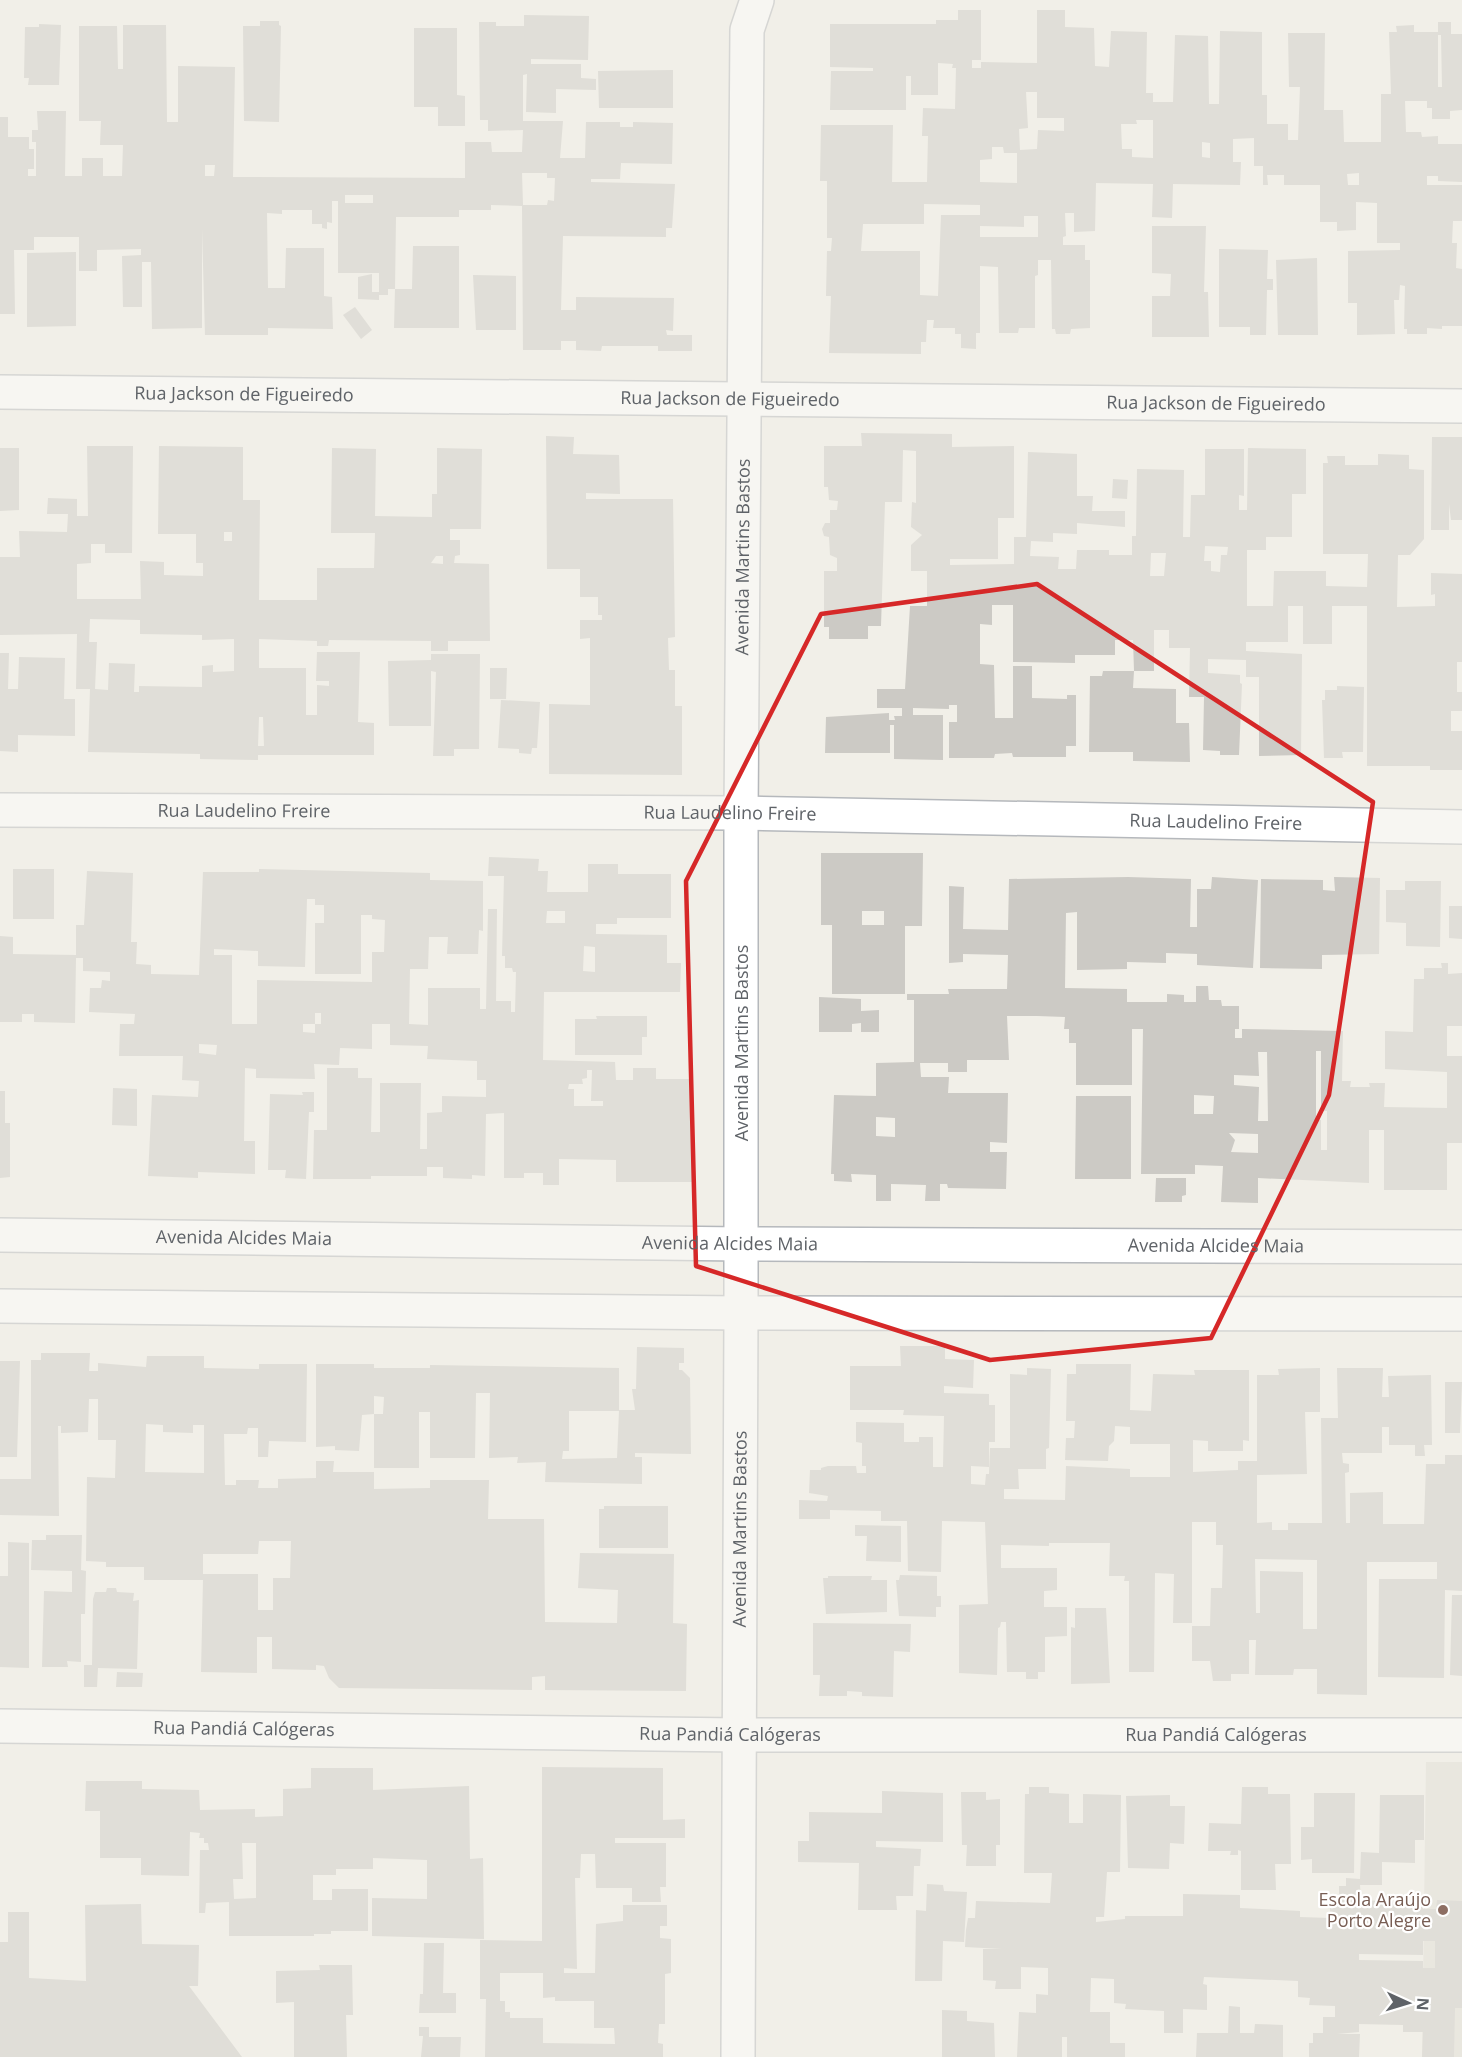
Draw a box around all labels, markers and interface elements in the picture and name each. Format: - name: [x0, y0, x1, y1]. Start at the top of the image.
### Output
- street label: Rua Jackson de Figueiredo: [134, 380, 354, 406]
- street label: Rua Jackson de Figueiredo: [620, 385, 840, 411]
- street label: Rua Jackson de Figueiredo: [1106, 390, 1326, 416]
- street label: Avenida Martins Bastos: [729, 459, 755, 655]
- street label: Rua Laudelino Freire: [158, 798, 330, 822]
- street label: Rua Laudelino Freire: [644, 800, 817, 825]
- street label: Rua Laudelino Freire: [1129, 808, 1303, 835]
- street label: Avenida Martins Bastos: [729, 945, 753, 1141]
- street label: Avenida Alcides Maia: [156, 1224, 332, 1250]
- street label: Avenida Alcides Maia: [642, 1230, 818, 1255]
- street label: Avenida Alcides Maia: [1128, 1233, 1304, 1257]
- street label: Avenida Martins Bastos: [727, 1431, 752, 1627]
- street label: Rua Pandiá Calógeras: [153, 1715, 335, 1741]
- street label: Rua Pandiá Calógeras: [639, 1721, 821, 1746]
- street label: Rua Pandiá Calógeras: [1125, 1722, 1307, 1746]
- place label: Escola Araújo Porto Alegre: [1319, 1887, 1431, 1932]
- marker: Escola Araújo Porto Alegre: [1436, 1903, 1450, 1917]
- north arrow: [1378, 1973, 1438, 2033]
- text: N: [1412, 1997, 1434, 2011]

